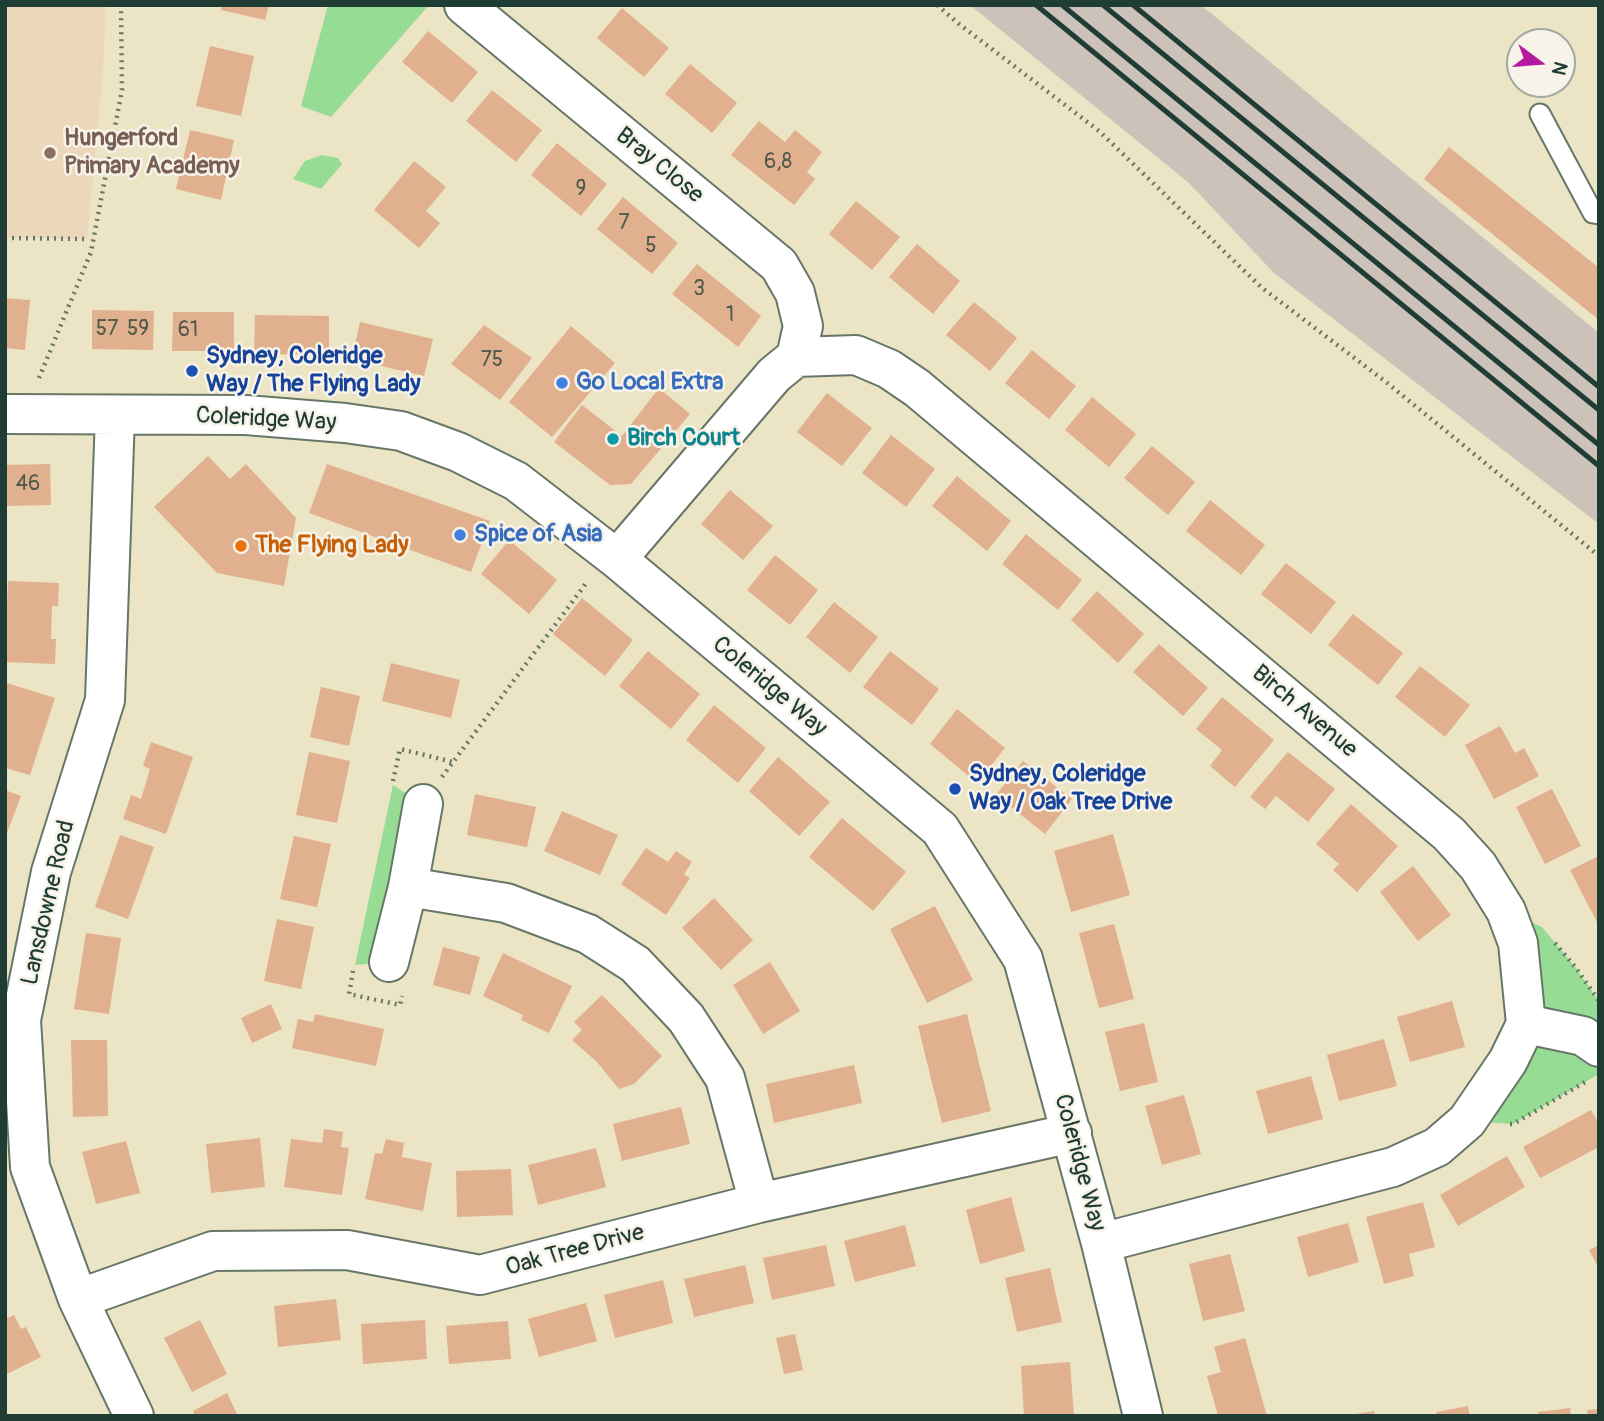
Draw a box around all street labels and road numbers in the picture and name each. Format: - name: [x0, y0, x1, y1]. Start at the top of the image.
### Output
- street label: Bray Close: [609, 122, 709, 210]
- street label: Coleridge Way: [195, 402, 337, 438]
- street label: Coleridge Way: [706, 631, 832, 743]
- street label: Birch Avenue: [1245, 660, 1363, 764]
- street label: Lansdowne Road: [16, 818, 82, 988]
- street label: Coleridge Way: [1047, 1091, 1111, 1235]
- street label: Oak Tree Drive: [502, 1219, 648, 1283]

